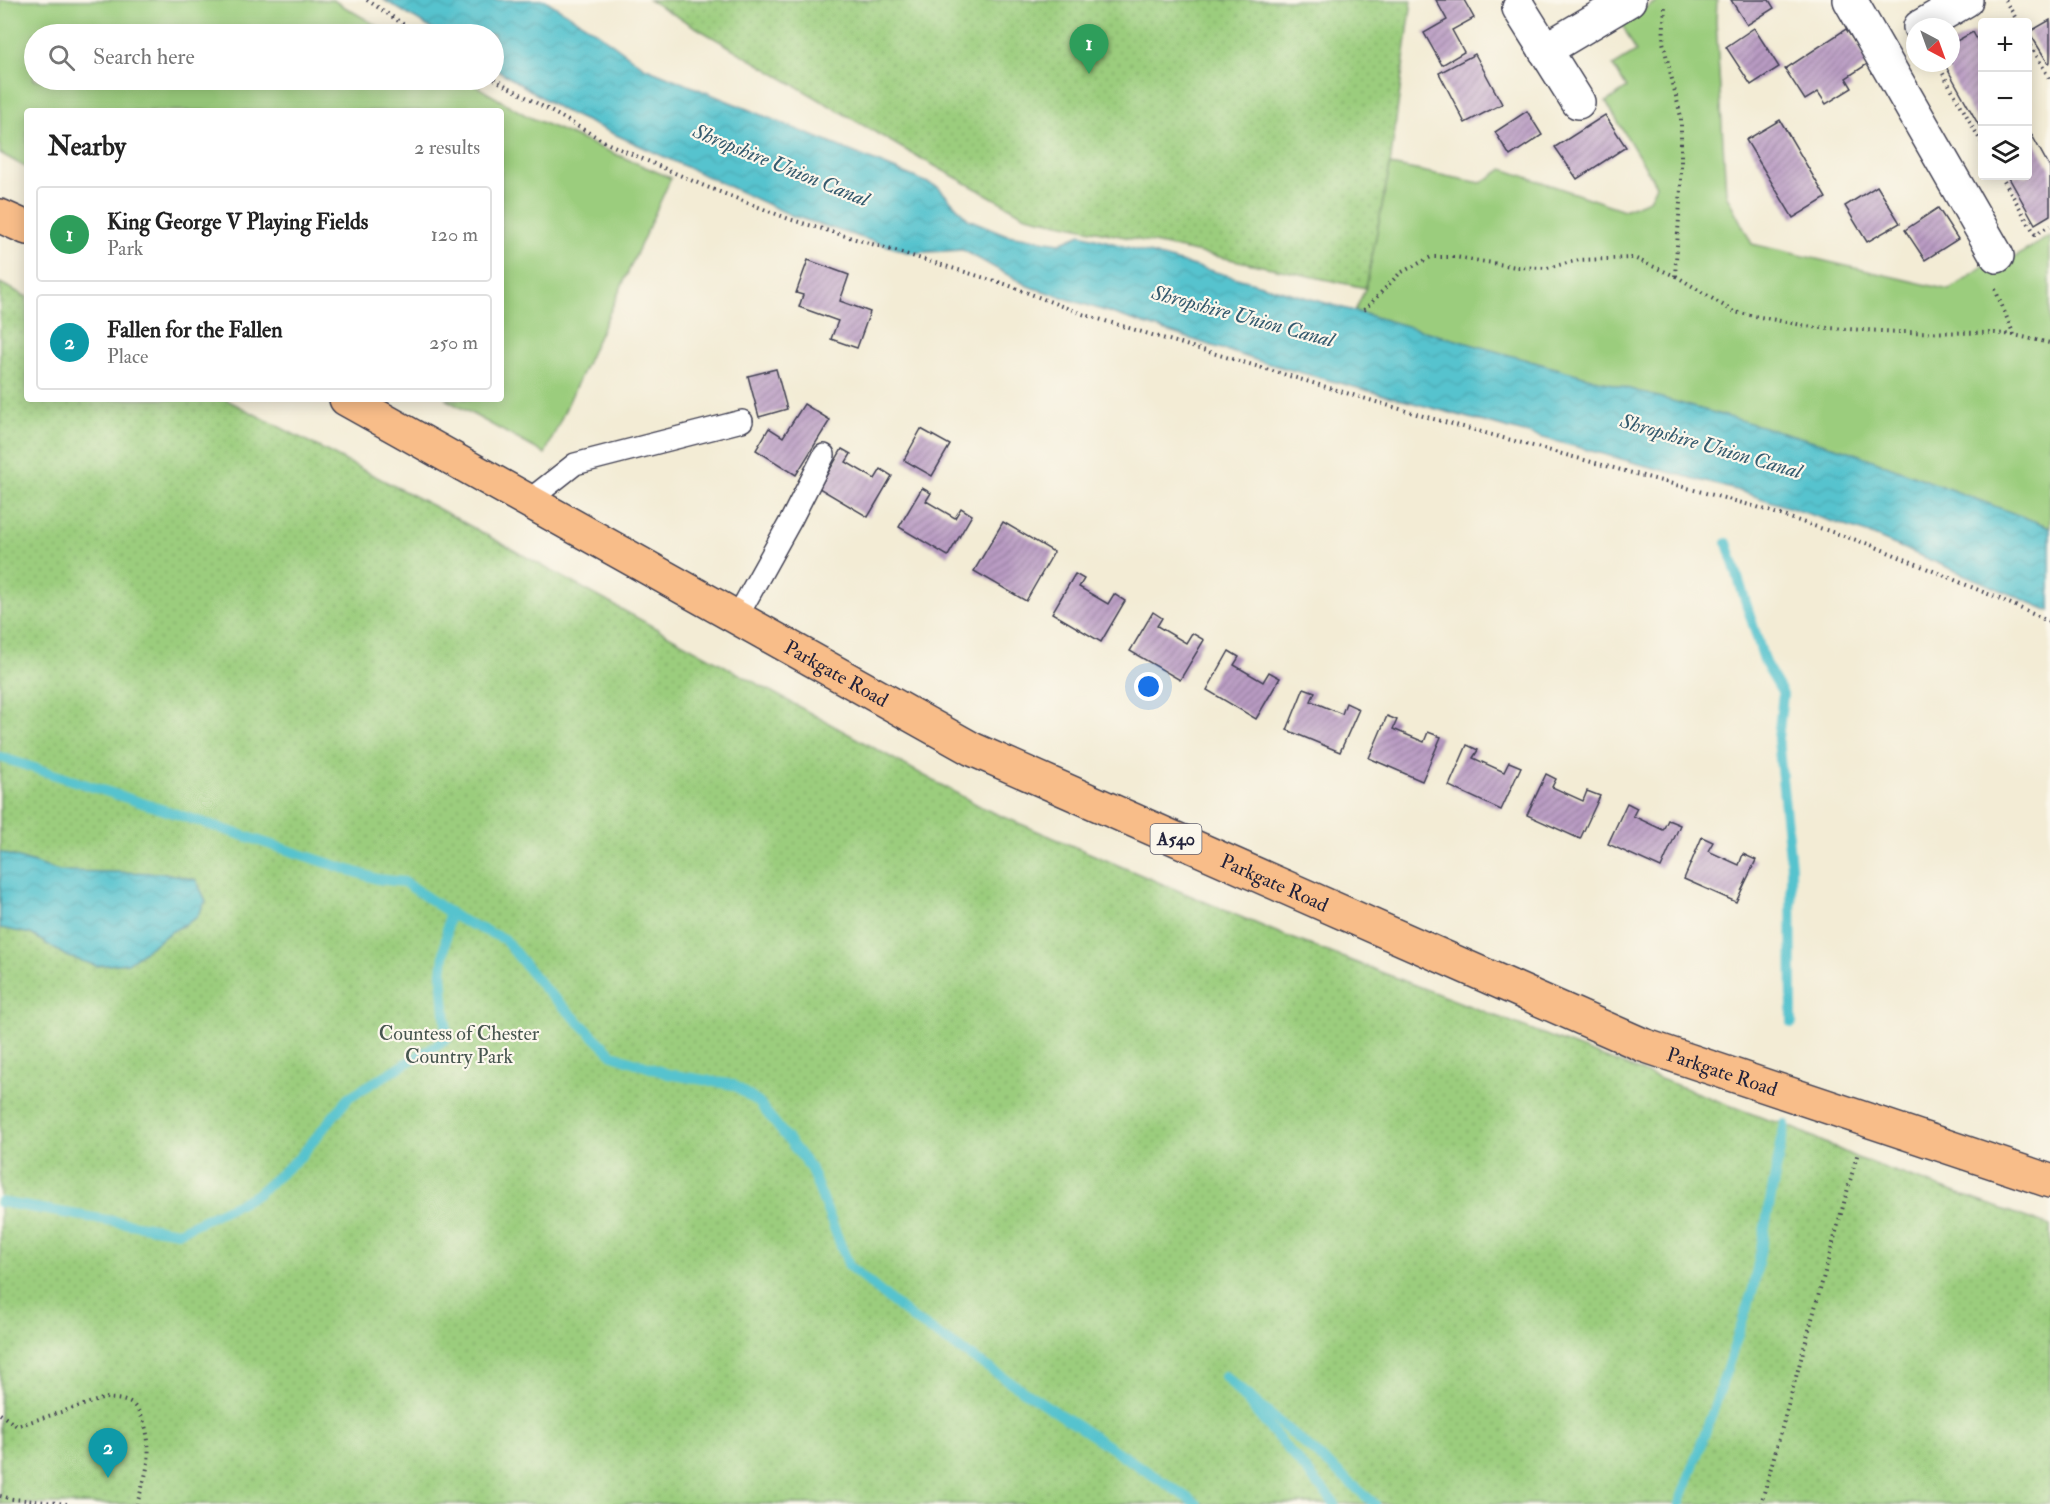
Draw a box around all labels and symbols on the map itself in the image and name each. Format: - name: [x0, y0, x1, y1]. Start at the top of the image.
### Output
- north arrow: [1906, 18, 1960, 72]
- pin: 1: [1070, 25, 1108, 74]
- water label: Shropshire Union Canal: [688, 117, 875, 214]
- water label: Shropshire Union Canal: [1148, 279, 1339, 354]
- water label: Shropshire Union Canal: [1616, 407, 1807, 486]
- street label: Parkgate Road: [780, 635, 893, 713]
- your location: [1134, 672, 1163, 701]
- road number: A540: [1150, 824, 1202, 854]
- street label: Parkgate Road: [1217, 848, 1332, 918]
- park label: Countess of Chester Country Park: [379, 1021, 540, 1069]
- street label: Parkgate Road: [1663, 1042, 1781, 1102]
- pin: 2: [88, 1428, 128, 1478]

